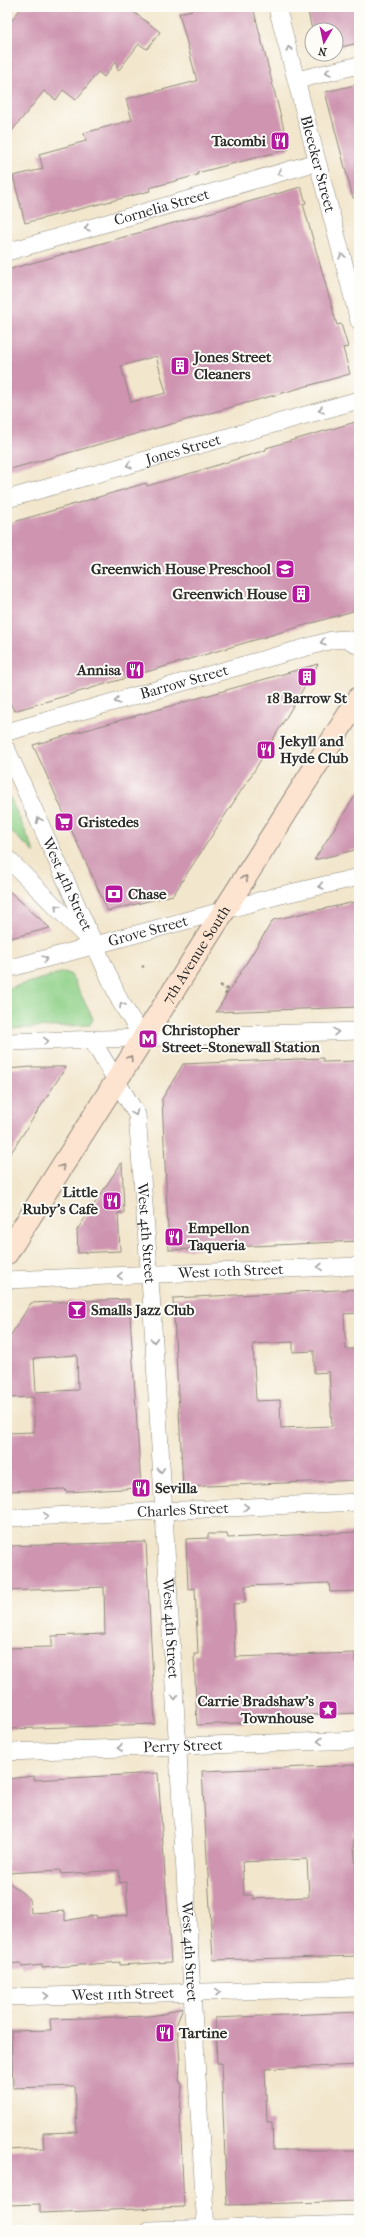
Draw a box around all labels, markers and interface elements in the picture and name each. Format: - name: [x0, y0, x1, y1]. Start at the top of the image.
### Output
- north arrow: [304, 22, 344, 62]
- text: N: [317, 44, 328, 58]
- one-way arrow: [285, 46, 293, 52]
- one-way arrow: [325, 68, 331, 76]
- street label: Bleecker Street: [297, 113, 339, 215]
- restaurant icon: Tacombi: [269, 130, 291, 152]
- place label: Tacombi: [210, 132, 267, 150]
- one-way arrow: [276, 168, 283, 177]
- street label: Cornelia Street: [112, 185, 212, 229]
- one-way arrow: [84, 223, 91, 232]
- one-way arrow: [338, 253, 347, 260]
- place label: Jones Street Cleaners: [192, 348, 272, 383]
- building icon: Jones Street Cleaners: [169, 355, 191, 377]
- one-way arrow: [318, 405, 325, 414]
- street label: Jones Street: [143, 430, 223, 469]
- one-way arrow: [126, 460, 132, 468]
- school or university icon: Greenwich House Preschool: [274, 558, 296, 580]
- place label: Greenwich House Preschool: [91, 560, 272, 578]
- building icon: Greenwich House: [290, 583, 312, 605]
- place label: Greenwich House: [173, 585, 288, 603]
- one-way arrow: [319, 638, 326, 646]
- restaurant icon: Annisa: [124, 659, 146, 681]
- place label: Annisa: [76, 661, 122, 679]
- street label: Barrow Street: [138, 661, 231, 703]
- building icon: 18 Barrow St: [296, 666, 318, 688]
- place label: 18 Barrow St: [267, 689, 348, 707]
- one-way arrow: [114, 696, 121, 705]
- place label: Jekyll and Hyde Club: [278, 732, 348, 767]
- restaurant icon: Jekyll and Hyde Club: [255, 739, 277, 761]
- supermarket icon: Gristedes: [53, 811, 75, 833]
- place label: Gristedes: [78, 813, 139, 831]
- one-way arrow: [35, 816, 43, 823]
- street label: West 4th Street: [38, 833, 97, 934]
- one-way arrow: [240, 875, 248, 882]
- one-way arrow: [318, 881, 325, 890]
- bank icon: Chase: [103, 883, 125, 905]
- place label: Chase: [128, 885, 167, 903]
- street label: 7th Avenue South: [158, 902, 234, 1008]
- one-way arrow: [54, 904, 62, 912]
- street label: Grove Street: [106, 911, 190, 950]
- one-way arrow: [41, 955, 48, 963]
- one-way arrow: [120, 1002, 127, 1009]
- place label: Christopher Street–Stonewall Station: [162, 1021, 320, 1056]
- metro station icon: Christopher Street–Stonewall Station: [137, 1028, 159, 1050]
- one-way arrow: [333, 1028, 339, 1036]
- one-way arrow: [43, 1037, 49, 1045]
- one-way arrow: [125, 1056, 132, 1063]
- one-way arrow: [131, 1110, 139, 1117]
- one-way arrow: [57, 1164, 64, 1171]
- street label: West 4th Street: [133, 1181, 159, 1285]
- place label: Little Ruby’s Cafe: [22, 1183, 99, 1218]
- restaurant icon: Little Ruby’s Cafe: [101, 1190, 123, 1212]
- place label: Empellon Taqueria: [187, 1219, 250, 1254]
- restaurant icon: Empellon Taqueria: [163, 1226, 185, 1248]
- street label: West 10th Street: [177, 1260, 285, 1282]
- one-way arrow: [317, 1263, 323, 1272]
- one-way arrow: [117, 1271, 123, 1280]
- bar icon: Smalls Jazz Club: [66, 1299, 88, 1321]
- place label: Smalls Jazz Club: [91, 1301, 195, 1319]
- one-way arrow: [149, 1337, 158, 1343]
- one-way arrow: [157, 1467, 165, 1473]
- restaurant icon: Sevilla: [130, 1477, 152, 1499]
- place label: Sevilla: [155, 1479, 198, 1497]
- street label: Charles Street: [137, 1499, 230, 1521]
- one-way arrow: [243, 1502, 249, 1511]
- one-way arrow: [43, 1512, 49, 1521]
- street label: West 4th Street: [159, 1577, 183, 1680]
- place label: Carrie Bradshaw’s Townhouse: [197, 1692, 315, 1727]
- one-way arrow: [170, 1694, 179, 1701]
- place icon: Carrie Bradshaw’s Townhouse: [317, 1699, 339, 1721]
- street label: Perry Street: [143, 1736, 224, 1756]
- one-way arrow: [317, 1737, 323, 1745]
- one-way arrow: [117, 1744, 123, 1752]
- street label: West 4th Street: [178, 1900, 202, 2003]
- street label: West 11th Street: [70, 1984, 175, 2004]
- one-way arrow: [215, 1988, 221, 1996]
- one-way arrow: [43, 1992, 49, 2001]
- restaurant icon: Tartine: [154, 2022, 176, 2044]
- place label: Tartine: [178, 2024, 228, 2042]

